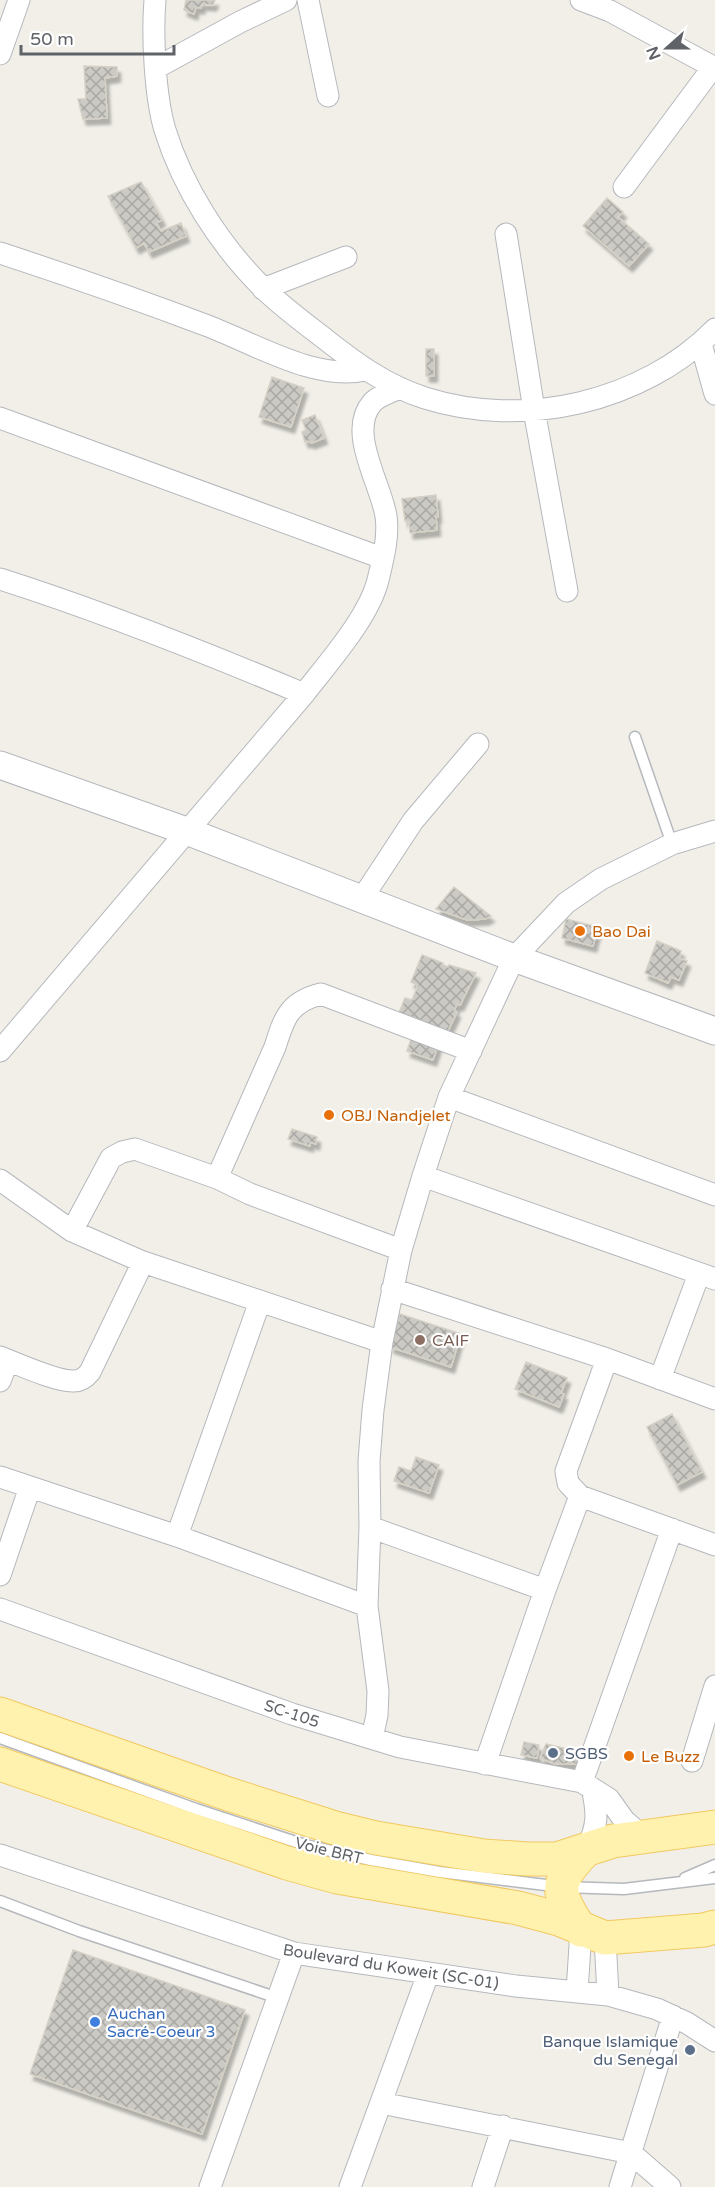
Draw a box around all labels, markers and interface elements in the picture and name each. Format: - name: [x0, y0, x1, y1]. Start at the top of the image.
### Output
- scale bar: [21, 18, 174, 56]
- north arrow: [637, 18, 697, 78]
- text: 50 m: [30, 28, 74, 50]
- text: N: [642, 43, 666, 63]
- place label: Bao Dai: [592, 922, 651, 942]
- marker: Bao Dai: [573, 924, 587, 938]
- place label: OBJ Nandjelet: [341, 1106, 451, 1126]
- marker: OBJ Nandjelet: [322, 1108, 336, 1122]
- place label: CAIF: [432, 1331, 470, 1351]
- marker: CAIF: [413, 1333, 427, 1347]
- street label: SC-105: [261, 1696, 322, 1732]
- place label: SGBS: [565, 1744, 608, 1764]
- marker: SGBS: [546, 1746, 560, 1760]
- place label: Le Buzz: [641, 1747, 700, 1767]
- marker: Le Buzz: [622, 1749, 636, 1763]
- street label: Voie BRT: [293, 1833, 365, 1869]
- street label: Boulevard du Koweit (SC-01): [281, 1940, 500, 1994]
- place label: Auchan Sacré-Coeur 3: [107, 2004, 216, 2042]
- marker: Auchan Sacré-Coeur 3: [88, 2015, 102, 2029]
- place label: Banque Islamique du Senegal: [543, 2032, 678, 2070]
- marker: Banque Islamique du Senegal: [683, 2043, 697, 2057]

